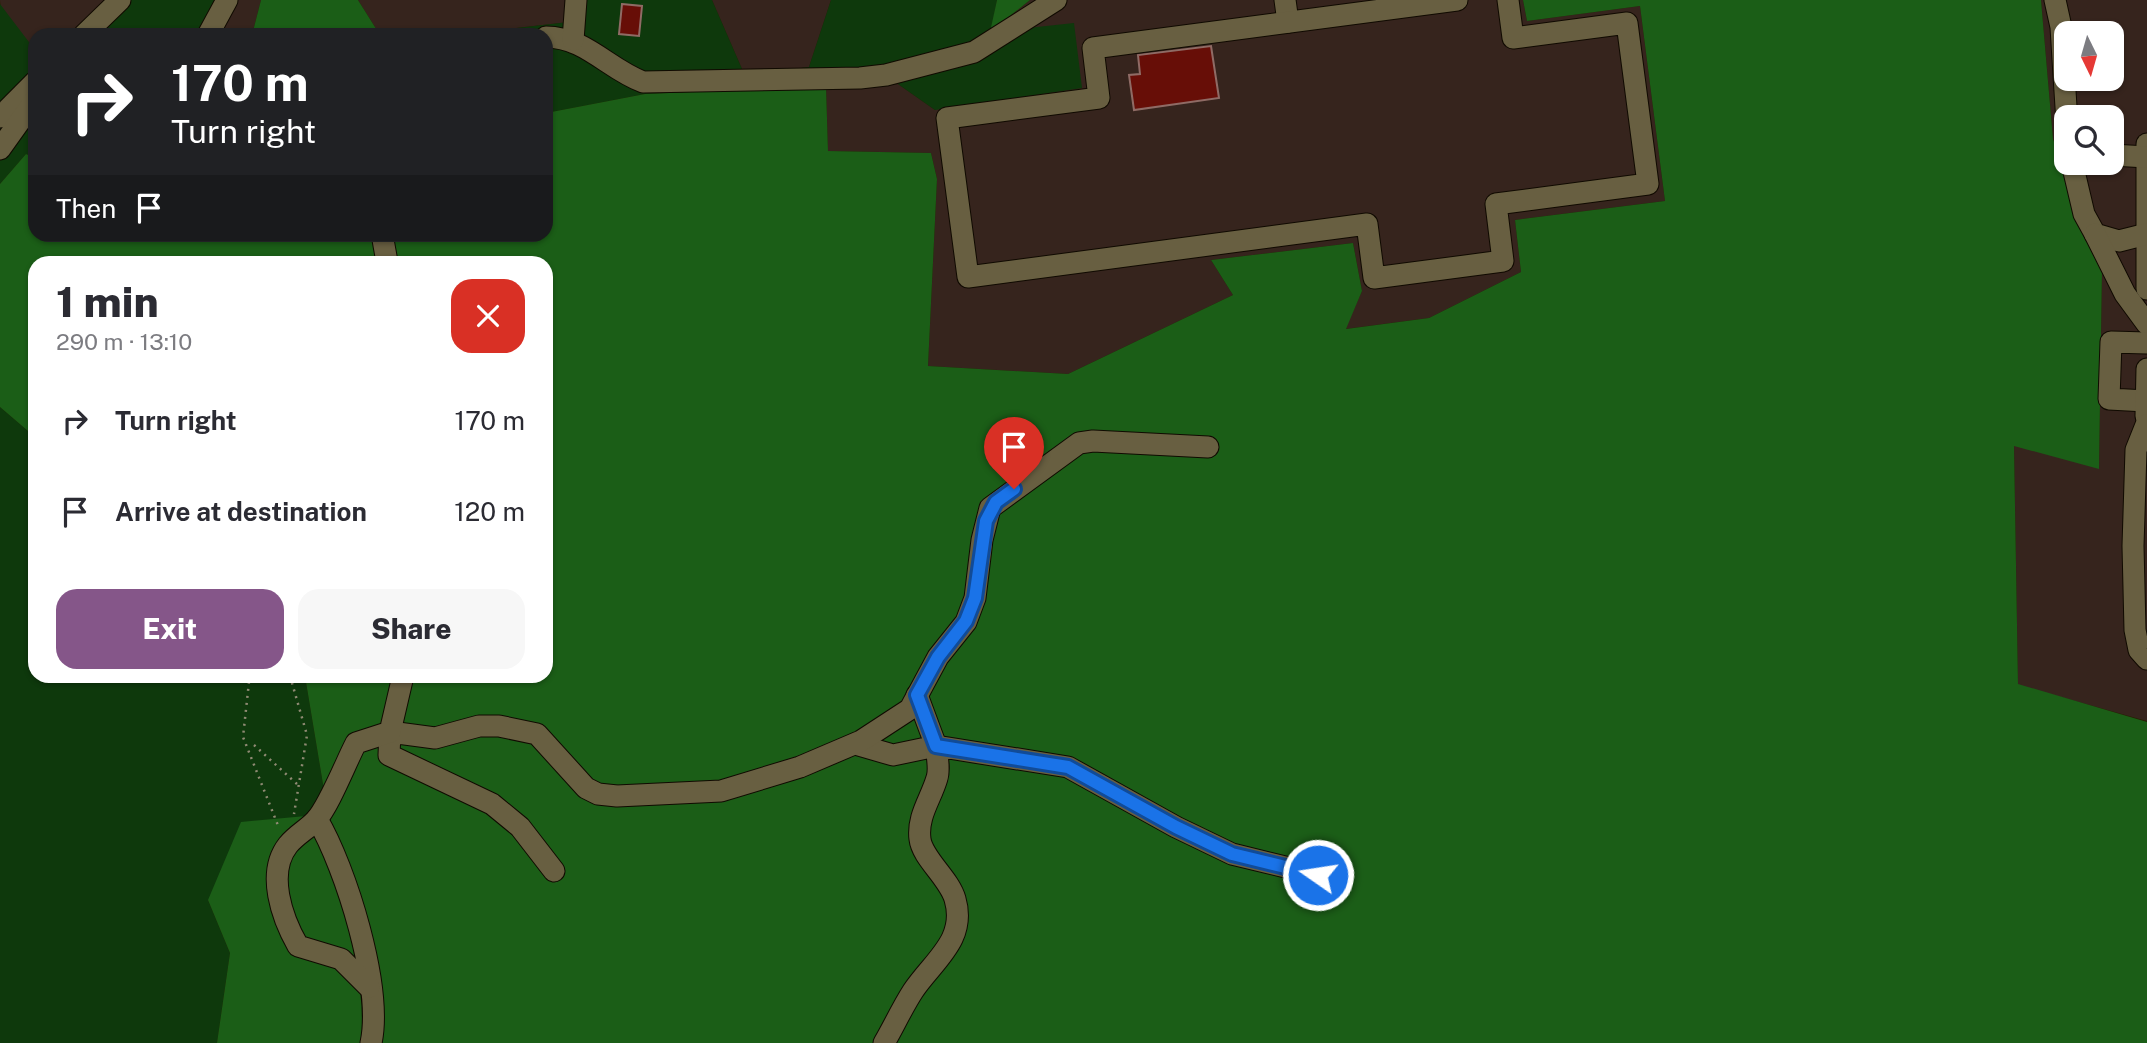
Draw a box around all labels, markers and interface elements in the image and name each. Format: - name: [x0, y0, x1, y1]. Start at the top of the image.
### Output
- north arrow: [2054, 21, 2124, 91]
- map controls: [2054, 21, 2124, 175]
- text: 170 m: [171, 54, 309, 112]
- icon: right: [56, 56, 147, 147]
- button: search: [2054, 105, 2124, 175]
- text: Turn right: [171, 113, 316, 150]
- icon: arrive: [130, 189, 168, 227]
- text: Then: [56, 193, 116, 224]
- text: 1 min: [56, 277, 159, 326]
- button: close: [451, 279, 525, 353]
- text: 290 m · 13:10: [56, 328, 192, 355]
- icon: right: [56, 402, 94, 440]
- text: Turn right: [115, 405, 237, 436]
- text: 170 m: [455, 405, 525, 436]
- pin: [984, 417, 1044, 489]
- icon: arrive: [995, 428, 1033, 466]
- icon: arrive: [56, 493, 94, 531]
- text: Arrive at destination: [115, 496, 367, 527]
- text: 120 m: [454, 496, 525, 527]
- button: Exit: [56, 589, 284, 669]
- button: Share: [298, 589, 525, 669]
- position arrow: [1281, 838, 1355, 912]

